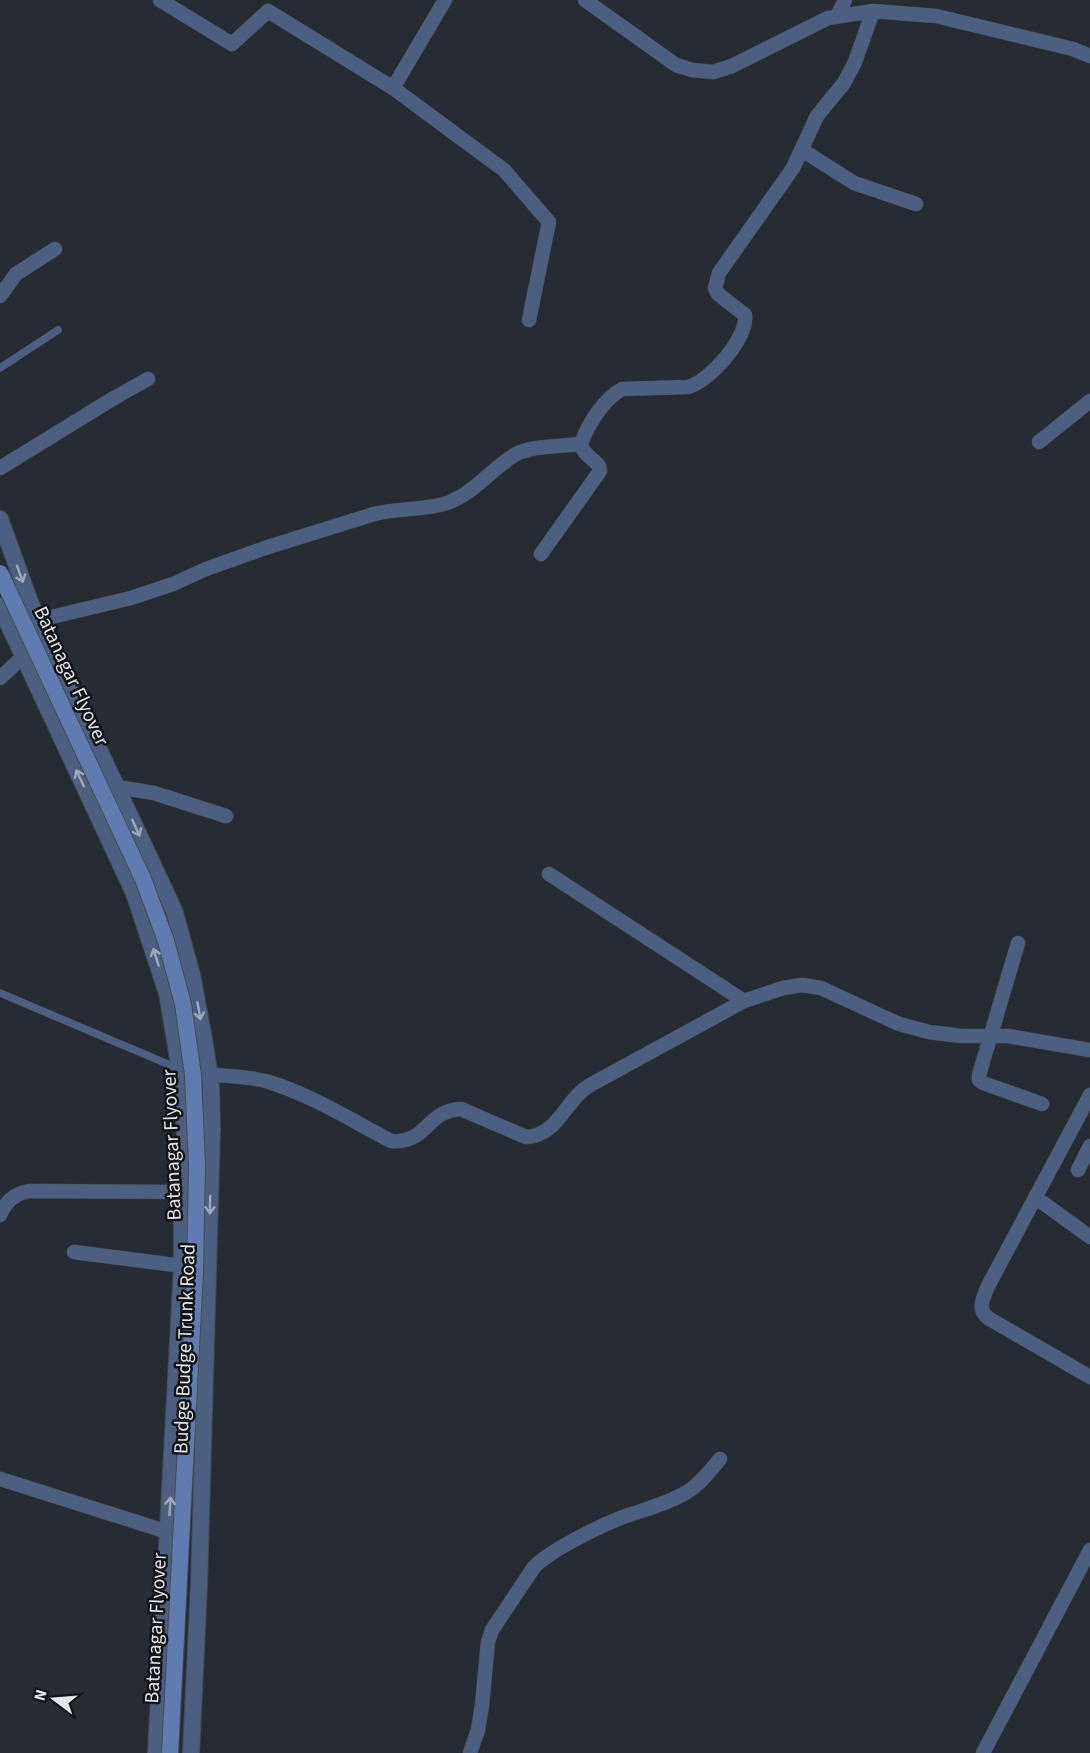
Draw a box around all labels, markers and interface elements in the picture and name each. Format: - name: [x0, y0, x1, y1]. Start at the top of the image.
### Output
- one-way arrow: [16, 564, 27, 583]
- street label: Batanagar Flyover: [26, 602, 116, 750]
- one-way arrow: [74, 769, 86, 787]
- one-way arrow: [130, 818, 142, 836]
- one-way arrow: [150, 948, 161, 967]
- one-way arrow: [194, 1001, 205, 1020]
- street label: Batanagar Flyover: [155, 1069, 189, 1221]
- one-way arrow: [204, 1194, 216, 1214]
- street label: Budge Budge Trunk Road: [167, 1243, 203, 1455]
- one-way arrow: [164, 1496, 175, 1516]
- street label: Batanagar Flyover: [138, 1552, 174, 1704]
- north arrow: [24, 1669, 84, 1729]
- text: N: [29, 1687, 53, 1703]

